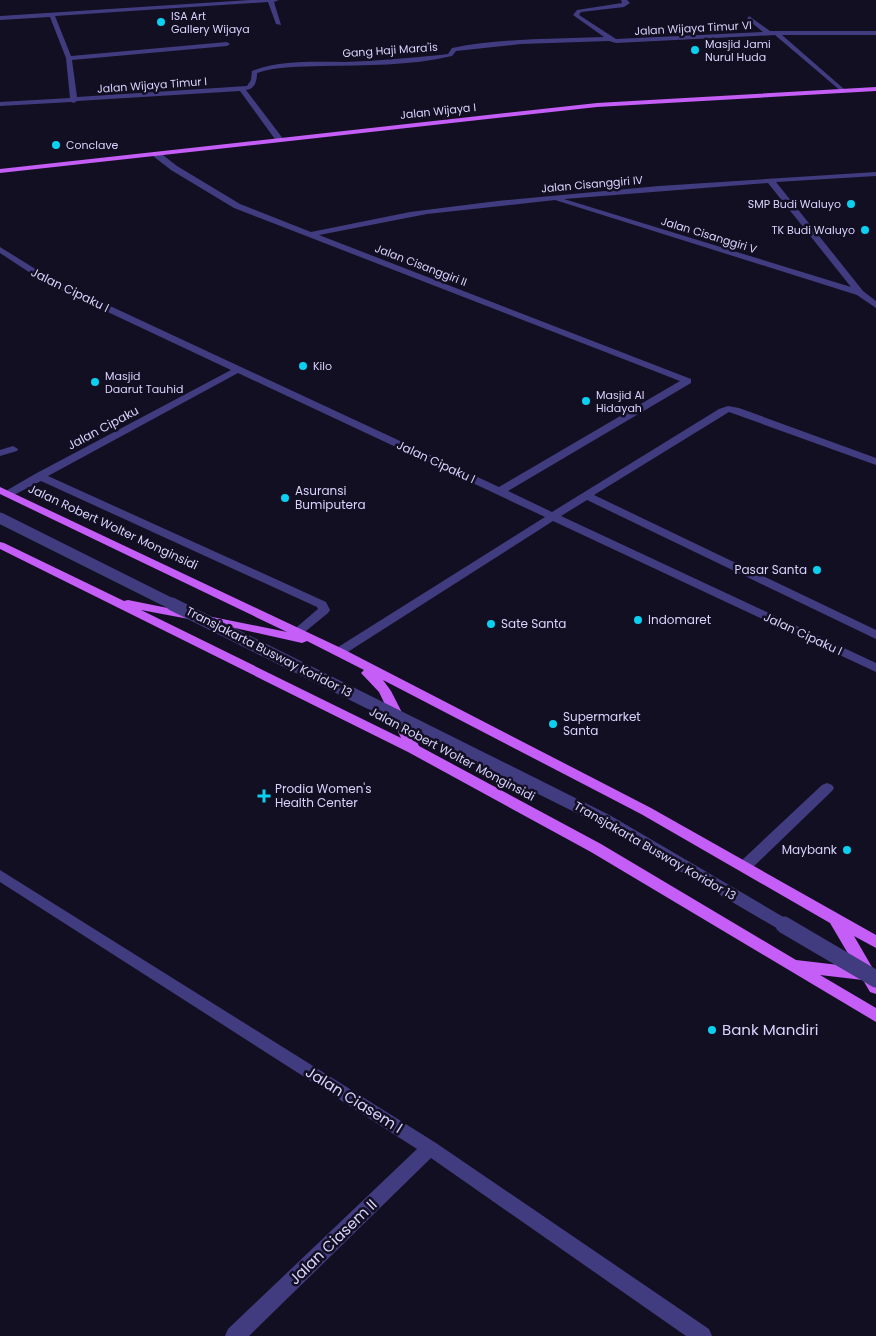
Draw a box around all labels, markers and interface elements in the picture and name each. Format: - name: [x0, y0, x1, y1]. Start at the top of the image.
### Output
- place label: ISA Art Gallery Wijaya: [171, 8, 250, 37]
- marker: ISA Art Gallery Wijaya: [155, 16, 167, 28]
- street label: Jalan Wijaya Timur VI: [634, 17, 752, 39]
- place label: Masjid Jami Nurul Huda: [705, 36, 771, 65]
- street label: Gang Haji Mara'is: [342, 39, 438, 61]
- marker: Masjid Jami Nurul Huda: [689, 44, 701, 56]
- street label: Jalan Wijaya Timur I: [96, 73, 208, 97]
- street label: Jalan Wijaya I: [399, 99, 477, 123]
- place label: Conclave: [66, 137, 119, 153]
- marker: Conclave: [50, 139, 62, 151]
- street label: Jalan Cisanggiri IV: [540, 172, 644, 196]
- place label: SMP Budi Waluyo: [748, 196, 841, 212]
- marker: SMP Budi Waluyo: [845, 198, 857, 210]
- street label: Jalan Cisanggiri V: [659, 213, 759, 257]
- place label: TK Budi Waluyo: [772, 222, 855, 238]
- marker: TK Budi Waluyo: [859, 224, 871, 236]
- street label: Jalan Cisanggiri II: [373, 240, 469, 290]
- street label: Jalan Cipaku I: [28, 263, 112, 316]
- place label: Kilo: [313, 358, 332, 374]
- marker: Kilo: [297, 360, 309, 372]
- place label: Masjid Daarut Tauhid: [105, 368, 183, 397]
- marker: Masjid Daarut Tauhid: [89, 376, 101, 388]
- place label: Masjid Al Hidayah: [596, 387, 645, 416]
- marker: Masjid Al Hidayah: [580, 395, 592, 407]
- street label: Jalan Cipaku: [64, 402, 142, 454]
- street label: Jalan Cipaku I: [394, 436, 478, 487]
- street label: Jalan Robert Wolter Monginsidi: [26, 480, 201, 573]
- place label: Asuransi Bumiputera: [295, 482, 366, 513]
- marker: Asuransi Bumiputera: [279, 492, 291, 504]
- place label: Pasar Santa: [735, 561, 807, 578]
- marker: Pasar Santa: [811, 564, 823, 576]
- street label: Transjakarta Busway Koridor 13: [183, 602, 355, 701]
- street label: Jalan Cipaku I: [761, 608, 845, 659]
- place label: Indomaret: [648, 611, 711, 628]
- marker: Indomaret: [632, 614, 644, 626]
- place label: Sate Santa: [501, 615, 567, 632]
- marker: Sate Santa: [485, 618, 497, 630]
- street label: Jalan Robert Wolter Monginsidi: [366, 702, 538, 805]
- place label: Supermarket Santa: [563, 708, 641, 739]
- marker: Supermarket Santa: [547, 718, 559, 730]
- place label: Prodia Women's Health Center: [275, 780, 372, 811]
- marker: Prodia Women's Health Center: [257, 789, 271, 803]
- street label: Transjakarta Busway Koridor 13: [571, 797, 739, 904]
- place label: Maybank: [782, 841, 838, 858]
- marker: Maybank: [841, 844, 853, 856]
- place label: Bank Mandiri: [722, 1019, 818, 1040]
- marker: Bank Mandiri: [706, 1024, 718, 1036]
- street label: Jalan Ciasem I: [302, 1061, 407, 1138]
- street label: Jalan Ciasem II: [284, 1194, 381, 1289]

